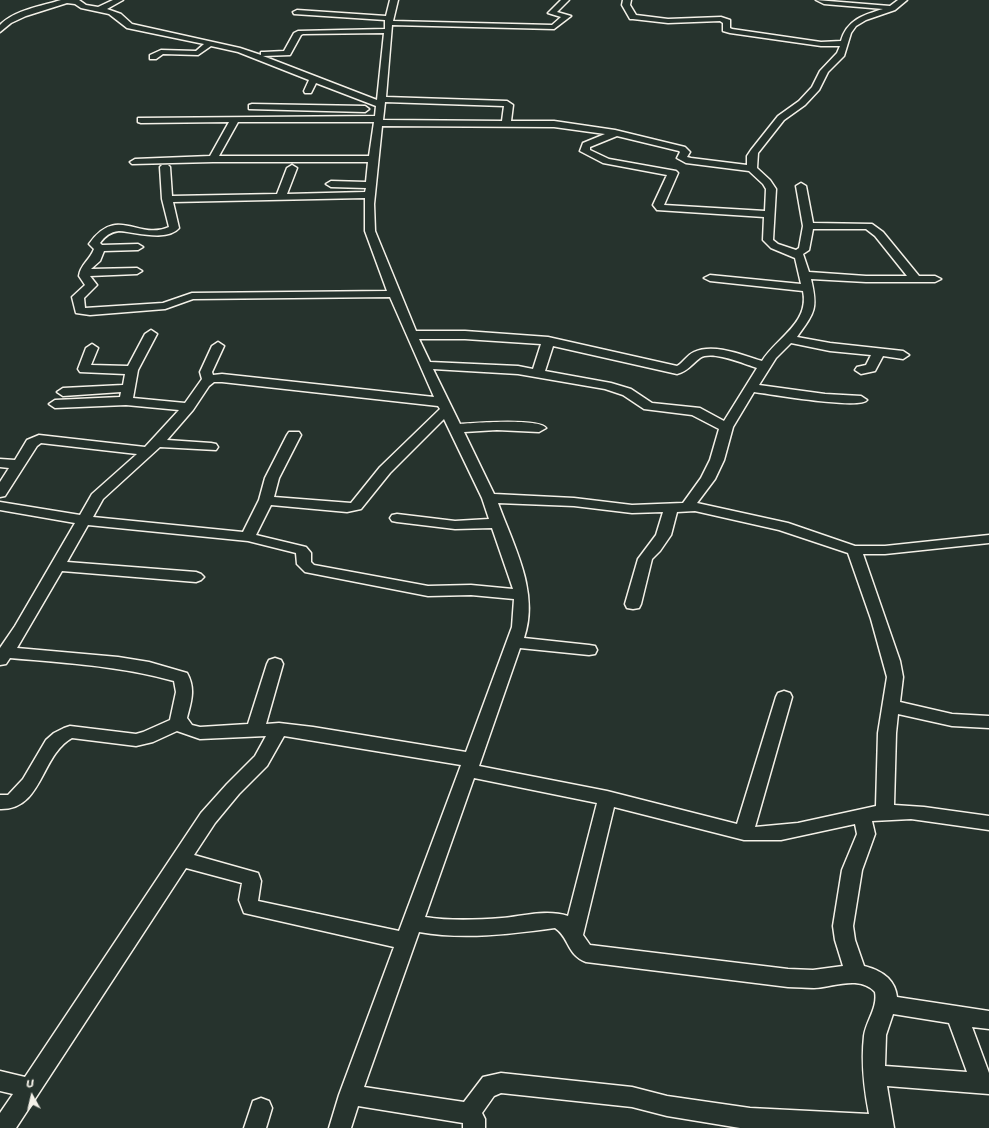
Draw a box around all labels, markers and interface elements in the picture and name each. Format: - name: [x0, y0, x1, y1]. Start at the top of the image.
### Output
- text: U: [25, 1074, 35, 1094]
- north arrow: [12, 1076, 52, 1116]

